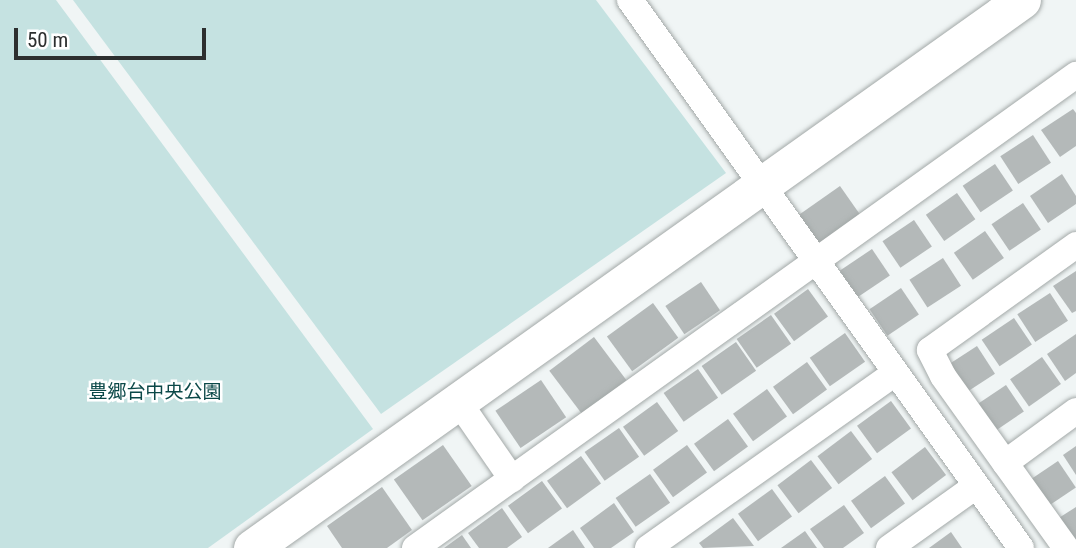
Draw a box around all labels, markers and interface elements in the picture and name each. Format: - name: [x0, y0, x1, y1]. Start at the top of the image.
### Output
- scale bar: [18, 14, 210, 58]
- text: 50 m: [27, 28, 68, 52]
- park label: 豊郷台中央公園: [89, 381, 221, 403]

